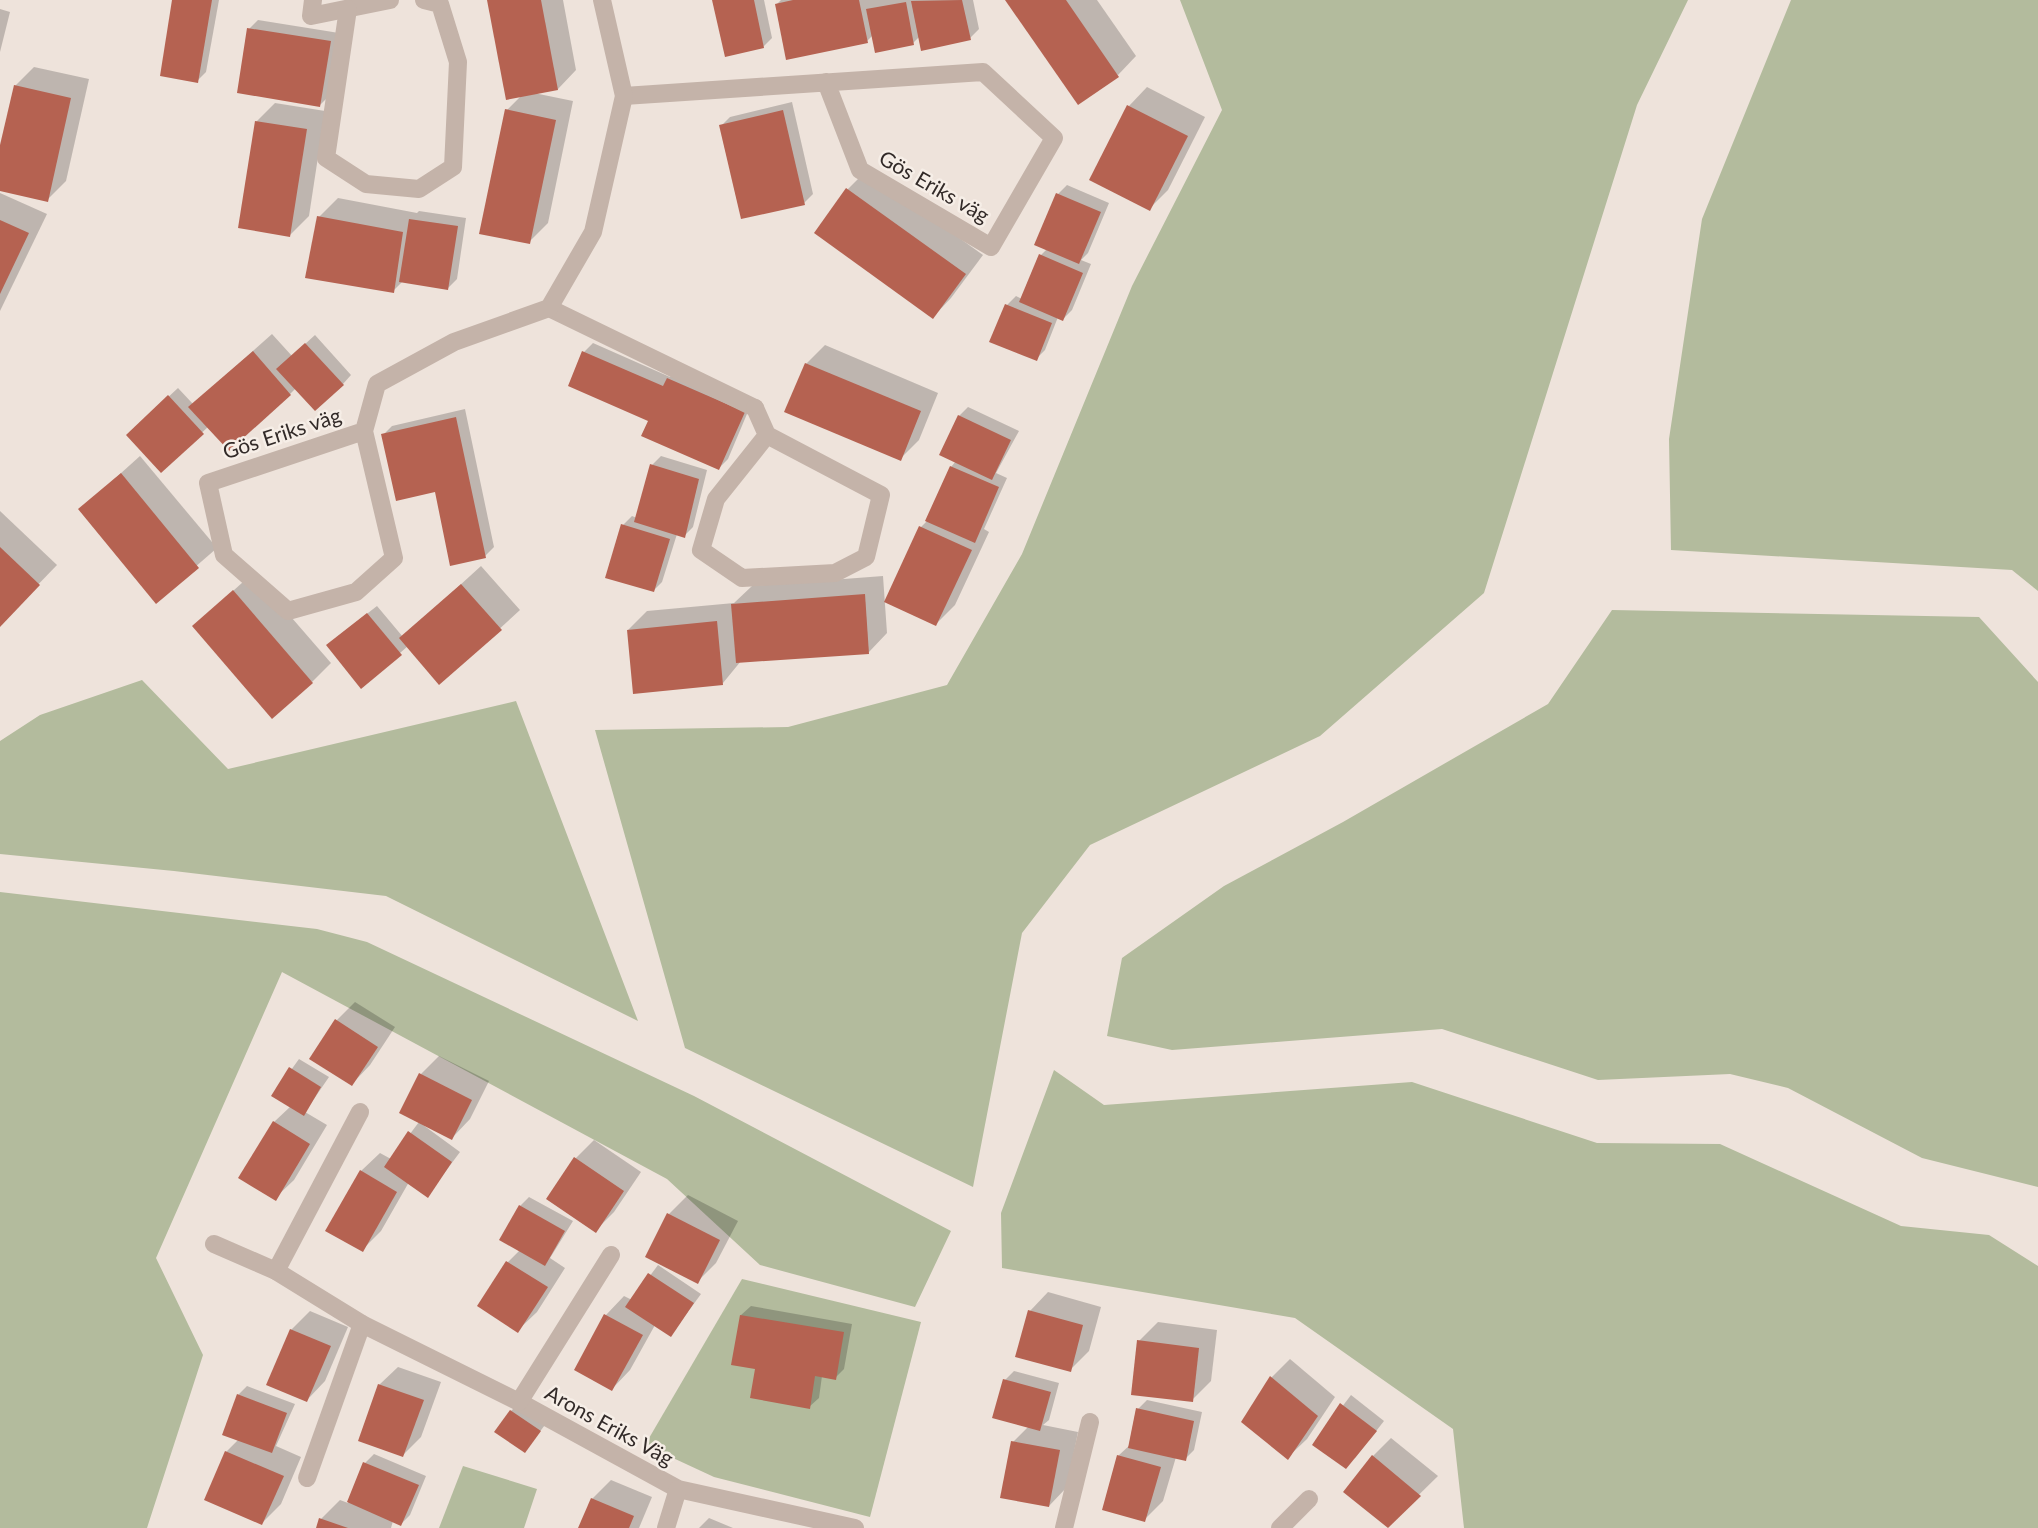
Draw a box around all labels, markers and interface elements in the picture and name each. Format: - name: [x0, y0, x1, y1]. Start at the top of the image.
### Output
- street label: Gös Eriks väg: [875, 144, 994, 227]
- street label: Gös Eriks väg: [219, 402, 344, 463]
- street label: Arons Eriks Väg: [541, 1379, 678, 1470]

